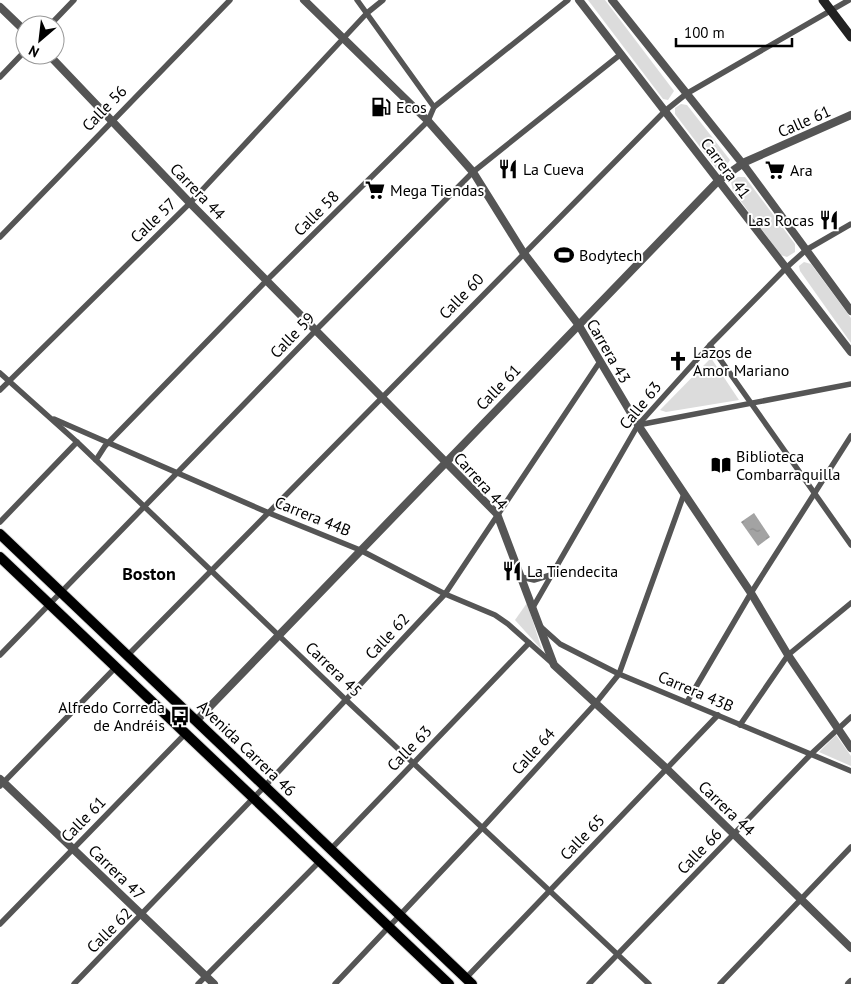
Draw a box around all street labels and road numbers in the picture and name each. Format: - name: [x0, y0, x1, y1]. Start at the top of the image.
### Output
- street label: Calle 56: [77, 81, 131, 135]
- street label: Calle 61: [774, 100, 834, 142]
- street label: Carrera 41: [697, 134, 755, 202]
- street label: Carrera 44: [166, 159, 230, 224]
- street label: Calle 58: [289, 186, 343, 240]
- street label: Calle 57: [126, 193, 180, 247]
- street label: Calle 60: [434, 269, 488, 323]
- street label: Calle 59: [265, 308, 319, 362]
- street label: Carrera 43: [583, 315, 635, 387]
- street label: Calle 61: [471, 360, 525, 414]
- street label: Calle 63: [615, 377, 665, 433]
- street label: Carrera 44: [450, 448, 512, 514]
- street label: Carrera 44B: [272, 492, 354, 540]
- street label: Calle 62: [361, 609, 413, 663]
- street label: Carrera 45: [302, 637, 366, 701]
- street label: Carrera 43B: [655, 666, 737, 716]
- street label: Avenida Carrera 46: [194, 696, 300, 800]
- street label: Calle 63: [382, 721, 436, 775]
- street label: Calle 64: [507, 723, 559, 778]
- street label: Carrera 44: [695, 776, 760, 840]
- street label: Calle 61: [56, 792, 110, 846]
- street label: Calle 65: [555, 810, 609, 864]
- street label: Calle 66: [672, 824, 726, 878]
- street label: Carrera 47: [85, 840, 149, 904]
- street label: Calle 62: [82, 903, 136, 957]

